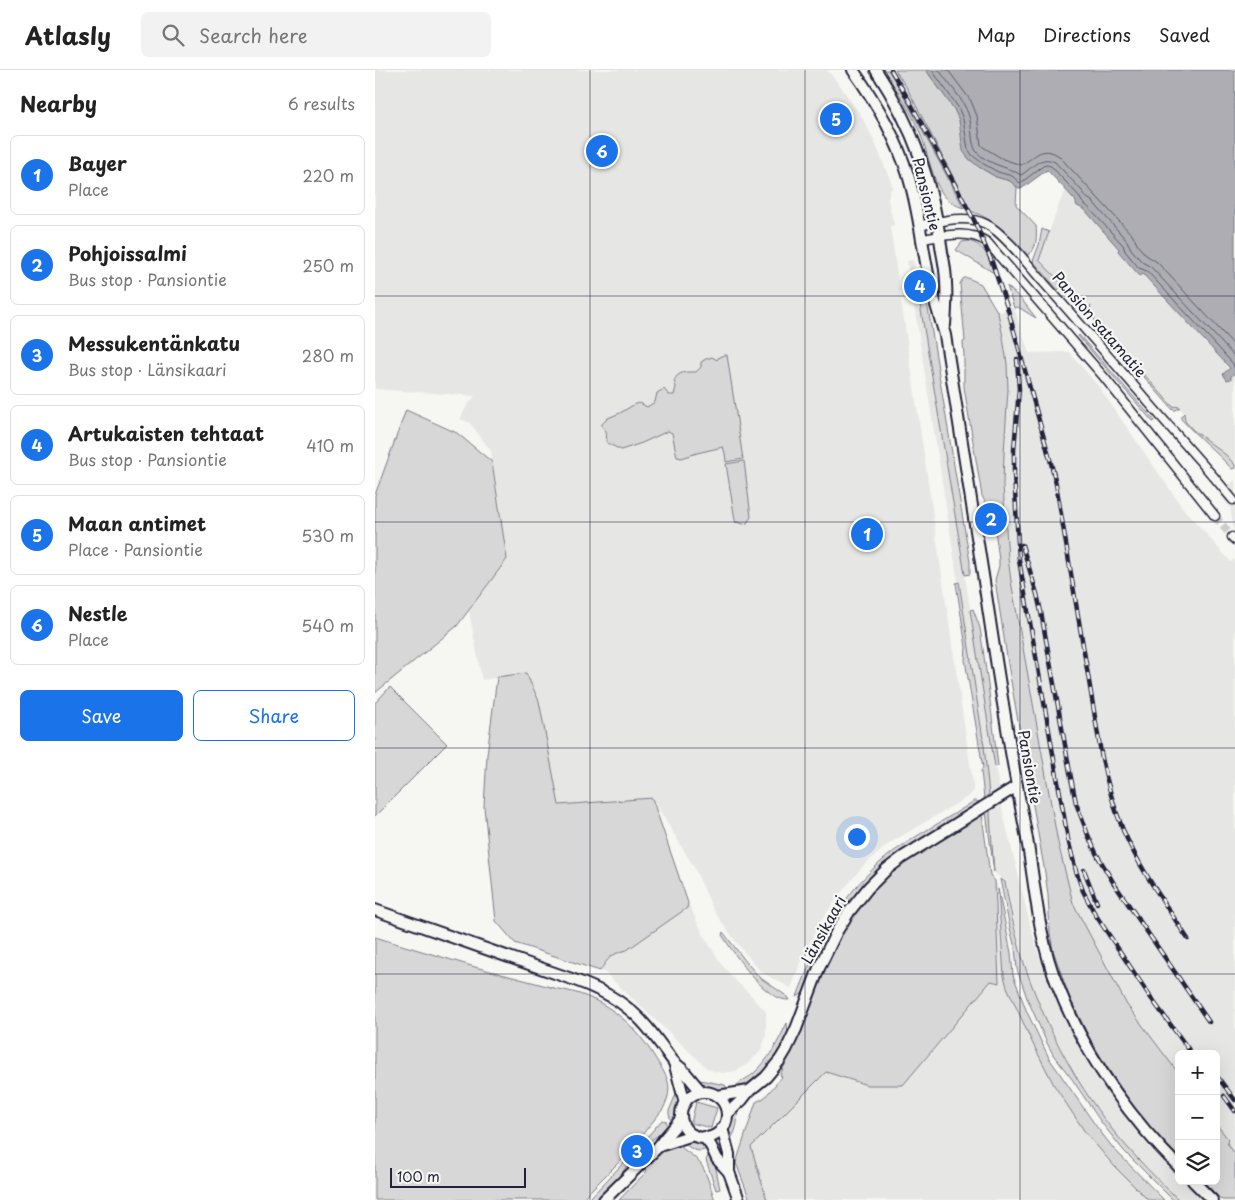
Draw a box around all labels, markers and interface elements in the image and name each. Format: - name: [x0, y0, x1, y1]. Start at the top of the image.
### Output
- search box: [141, 12, 491, 57]
- text: Atlasly: [25, 17, 111, 53]
- icon: search: [159, 21, 187, 49]
- text: Search here: [199, 21, 308, 49]
- text: Map: [977, 21, 1015, 48]
- text: Directions: [1043, 21, 1131, 48]
- text: Saved: [1159, 21, 1210, 48]
- text: Nearby: [20, 87, 97, 119]
- text: 6 results: [288, 91, 355, 115]
- pin: 5: [820, 100, 852, 138]
- pin: 6: [586, 132, 618, 170]
- text: Bayer: [68, 149, 127, 177]
- street label: Pansiontie: [907, 155, 948, 232]
- text: 1: [33, 163, 41, 187]
- text: 220 m: [303, 163, 354, 187]
- text: Place: [68, 177, 109, 201]
- text: Pohjoissalmi: [68, 239, 187, 267]
- text: 2: [31, 253, 43, 277]
- text: 250 m: [303, 253, 354, 277]
- street label: Pansion satamatie: [1048, 266, 1153, 382]
- text: Bus stop · Pansiontie: [68, 267, 227, 291]
- pin: 4: [904, 267, 936, 305]
- text: Messukentänkatu: [68, 329, 240, 357]
- text: 3: [32, 343, 42, 367]
- text: 280 m: [302, 343, 354, 367]
- text: Bus stop · Länsikaari: [68, 357, 227, 381]
- text: Artukaisten tehtaat: [68, 419, 264, 447]
- text: 4: [32, 433, 42, 457]
- text: 410 m: [306, 433, 354, 457]
- text: Bus stop · Pansiontie: [68, 447, 227, 471]
- pin: 2: [975, 500, 1007, 538]
- text: Maan antimet: [68, 509, 206, 537]
- pin: 1: [851, 515, 883, 553]
- text: 5: [32, 523, 42, 547]
- text: 530 m: [301, 523, 354, 547]
- text: Place · Pansiontie: [68, 537, 203, 561]
- text: Nestle: [68, 599, 127, 627]
- text: 6: [31, 613, 43, 637]
- text: 540 m: [301, 613, 354, 637]
- text: Place: [68, 627, 109, 651]
- button: Save: [20, 690, 183, 741]
- button: Share: [193, 690, 355, 741]
- street label: Pansiontie: [1013, 728, 1048, 805]
- your location: [844, 824, 870, 850]
- street label: Länsikaari: [794, 891, 851, 968]
- map controls: [1175, 1050, 1220, 1185]
- button: +: [1175, 1050, 1220, 1095]
- button: −: [1175, 1095, 1220, 1140]
- pin: 3: [621, 1132, 653, 1170]
- button: layers: [1175, 1140, 1220, 1185]
- scale bar: [390, 1165, 526, 1188]
- text: 100 m: [397, 1166, 440, 1187]

